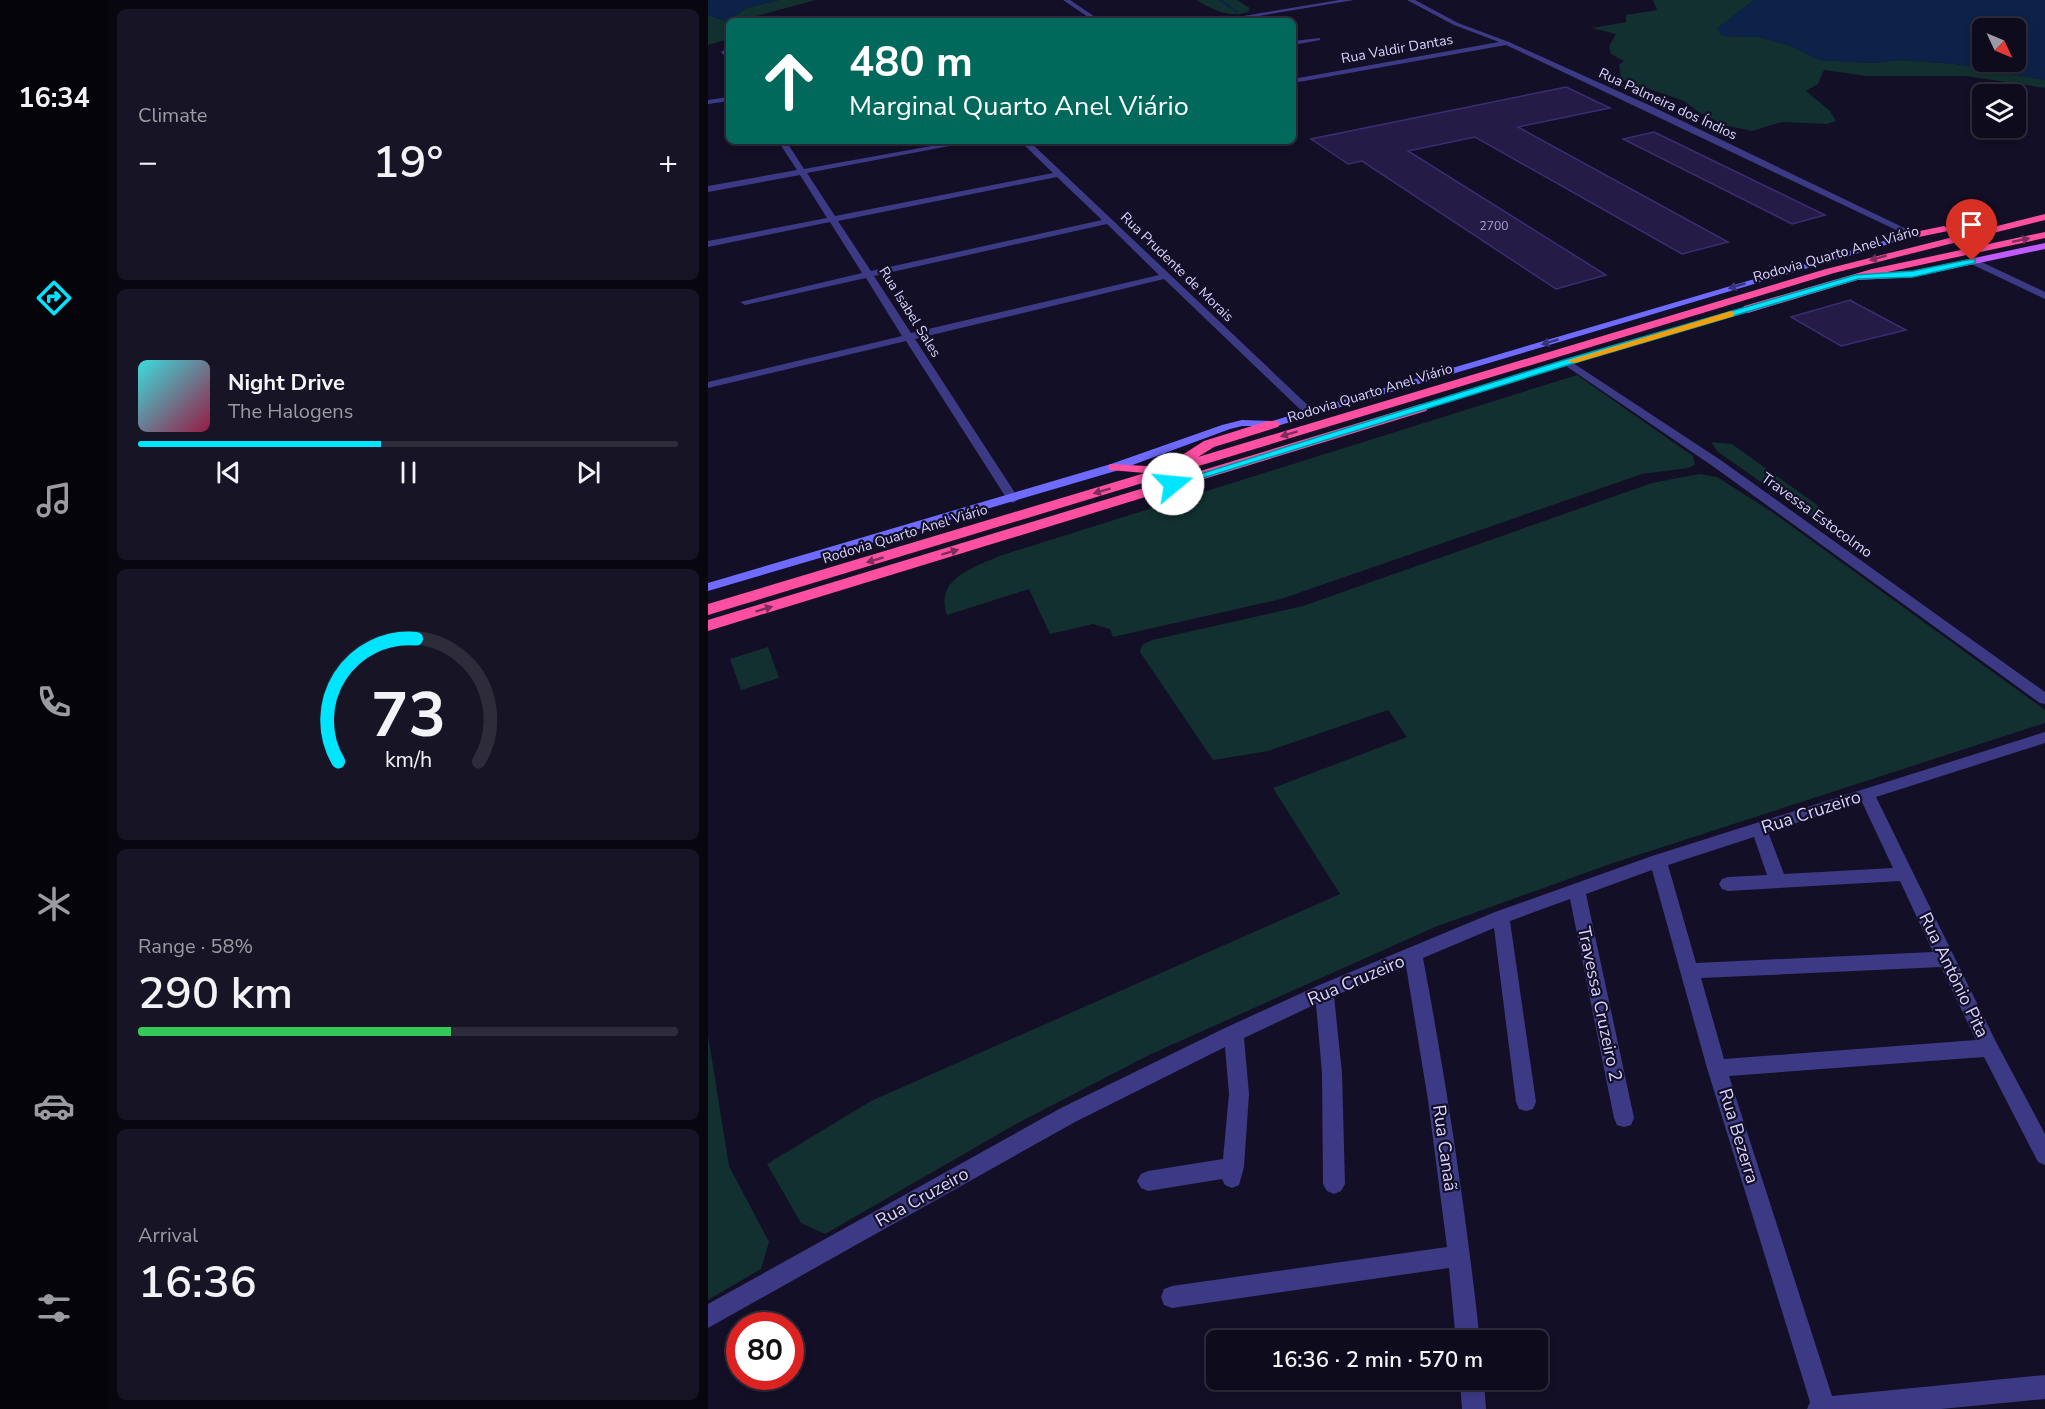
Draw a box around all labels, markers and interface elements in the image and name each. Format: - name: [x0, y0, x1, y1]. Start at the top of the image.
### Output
- north arrow: [1972, 18, 2026, 72]
- map controls: [1972, 18, 2026, 138]
- street label: Rua Valdir Dantas: [1340, 30, 1455, 68]
- text: 480 m: [849, 34, 973, 91]
- icon: ahead: [750, 42, 828, 120]
- street label: Rua Palmeira dos Índios: [1596, 64, 1741, 145]
- text: 16:34: [18, 80, 90, 117]
- button: layers: [1972, 84, 2026, 138]
- text: Marginal Quarto Anel Viário: [849, 88, 1189, 125]
- text: Climate: [138, 102, 207, 129]
- text: 19°: [373, 132, 443, 193]
- text: −: [138, 140, 158, 185]
- text: +: [658, 140, 678, 185]
- pin: [1946, 199, 1997, 261]
- street label: Rua Prudente de Morais: [1116, 208, 1238, 326]
- icon: arrive: [1955, 208, 1988, 241]
- house number: 2700: [1480, 218, 1508, 234]
- street label: Rodovia Quarto Anel Viário: [1751, 221, 1921, 287]
- one-way arrow: [2012, 235, 2031, 244]
- one-way arrow: [1869, 254, 1887, 264]
- street label: Rua Isabel Sales: [874, 263, 946, 361]
- icon: directions: [33, 277, 75, 319]
- one-way arrow: [1727, 282, 1745, 291]
- one-way arrow: [1541, 338, 1559, 347]
- street label: Rodovia Quarto Anel Viário: [1285, 359, 1455, 427]
- text: Night Drive: [228, 368, 345, 398]
- text: The Halogens: [228, 398, 353, 425]
- one-way arrow: [1280, 430, 1298, 439]
- position arrow: [1141, 452, 1205, 516]
- icon: previous: [212, 456, 245, 489]
- icon: pause: [392, 456, 425, 489]
- icon: next: [572, 456, 605, 489]
- street label: Travessa Estocolmo: [1757, 468, 1877, 562]
- icon: music: [33, 479, 75, 521]
- one-way arrow: [1093, 487, 1111, 497]
- street label: Rodovia Quarto Anel Viário: [820, 500, 990, 568]
- one-way arrow: [941, 547, 959, 556]
- one-way arrow: [866, 556, 884, 565]
- one-way arrow: [755, 604, 773, 613]
- text: 73: [371, 673, 445, 758]
- icon: phone: [33, 681, 75, 723]
- text: km/h: [384, 745, 432, 775]
- street label: Rua Cruzeiro: [1758, 785, 1864, 839]
- icon: climate: [33, 883, 75, 925]
- street label: Rua Antônio Pita: [1913, 908, 1995, 1042]
- street label: Travessa Cruzeiro 2: [1572, 924, 1628, 1084]
- text: Range · 58%: [138, 933, 253, 960]
- street label: Rua Cruzeiro: [1304, 949, 1408, 1011]
- text: 290 km: [138, 963, 293, 1024]
- icon: car: [33, 1085, 75, 1127]
- street label: Rua Bezerra: [1713, 1086, 1765, 1186]
- street label: Rua Canaã: [1427, 1103, 1463, 1193]
- street label: Rua Cruzeiro: [871, 1161, 973, 1233]
- text: Arrival: [138, 1222, 198, 1249]
- text: 16:36: [138, 1252, 257, 1313]
- icon: filters: [33, 1287, 75, 1329]
- speed limit sign: 80: [726, 1312, 804, 1390]
- text: 16:36 · 2 min · 570 m: [1271, 1345, 1483, 1375]

